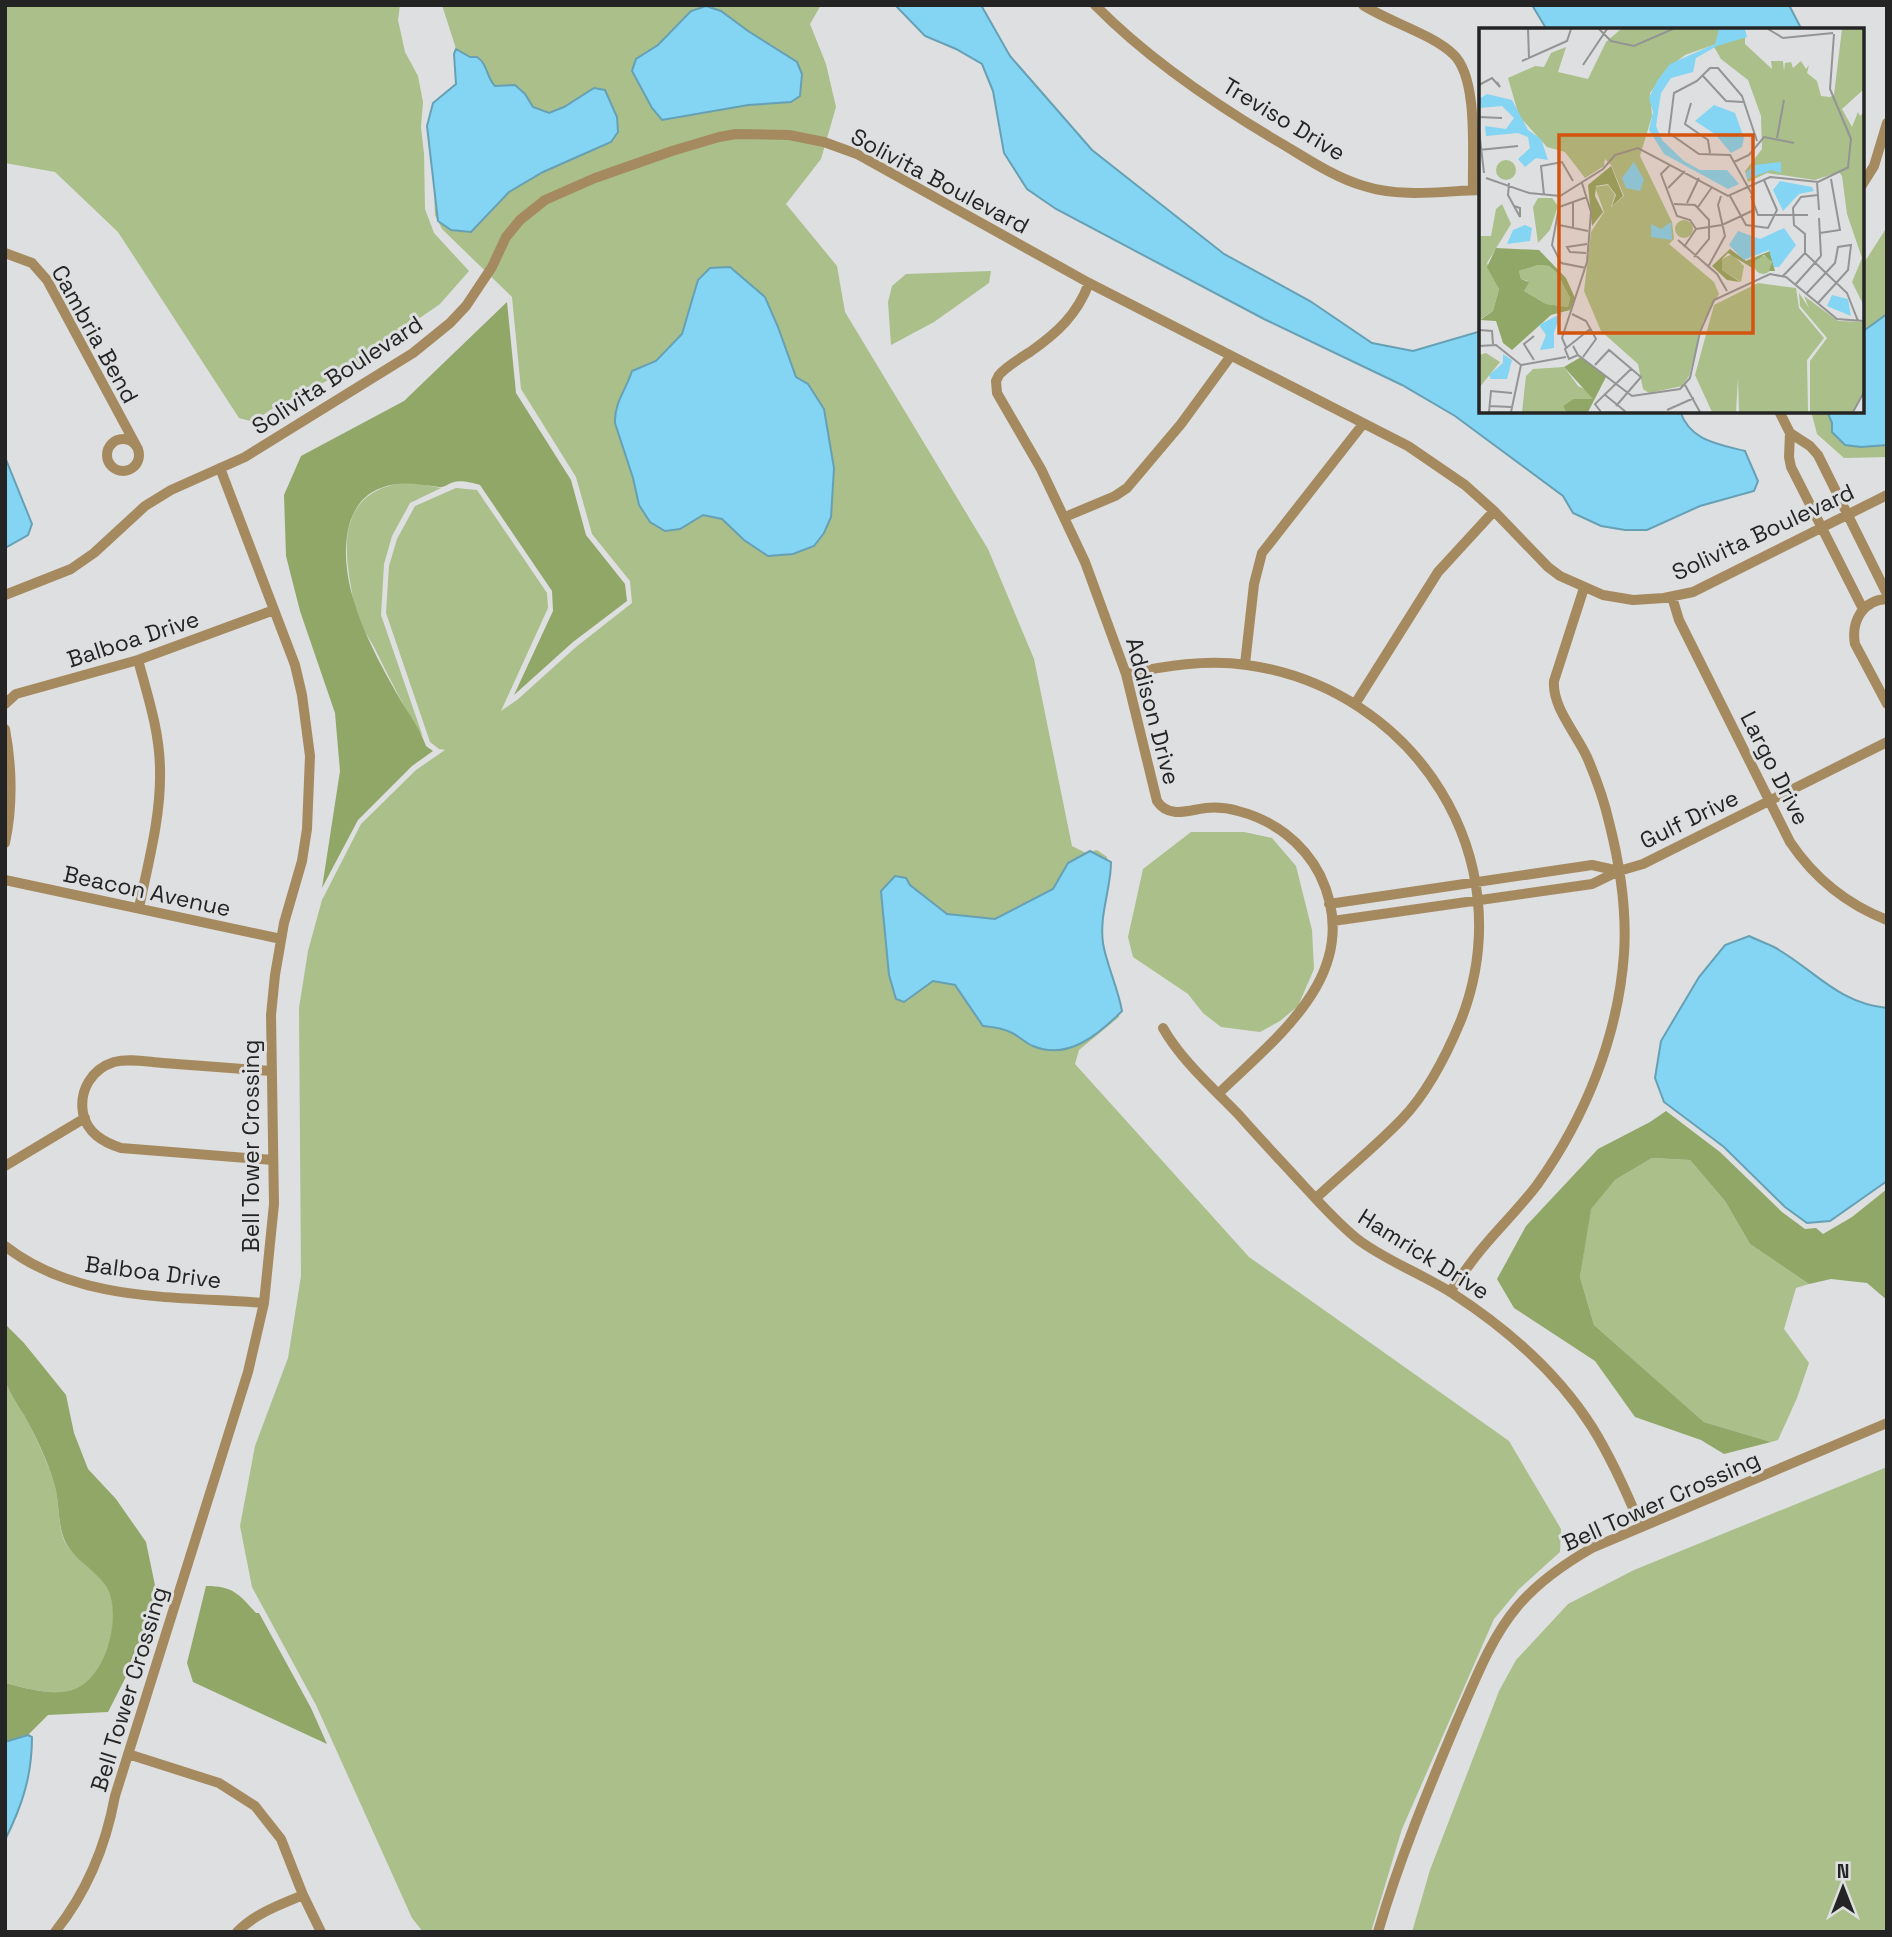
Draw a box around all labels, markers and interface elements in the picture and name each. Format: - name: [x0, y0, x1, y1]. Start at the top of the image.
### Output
- inset map: [1479, 28, 1864, 413]
- street label: Treviso Drive: [1217, 70, 1351, 168]
- street label: Solivita Boulevard: [846, 121, 1034, 241]
- street label: Cambria Bend: [45, 259, 145, 409]
- street label: Solivita Boulevard: [246, 309, 428, 441]
- street label: Solivita Boulevard: [1667, 477, 1859, 587]
- street label: Balboa Drive: [63, 604, 203, 674]
- street label: Addison Drive: [1119, 634, 1187, 788]
- street label: Largo Drive: [1733, 706, 1817, 830]
- street label: Gulf Drive: [1635, 782, 1743, 856]
- street label: Beacon Avenue: [60, 859, 234, 923]
- street label: Bell Tower Crossing: [236, 1040, 266, 1253]
- street label: Hamrick Drive: [1353, 1202, 1495, 1306]
- street label: Balboa Drive: [83, 1249, 223, 1295]
- street label: Bell Tower Crossing: [1558, 1444, 1764, 1558]
- street label: Bell Tower Crossing: [84, 1583, 174, 1795]
- north arrow: [1808, 1853, 1878, 1923]
- text: N: [1837, 1859, 1849, 1884]

